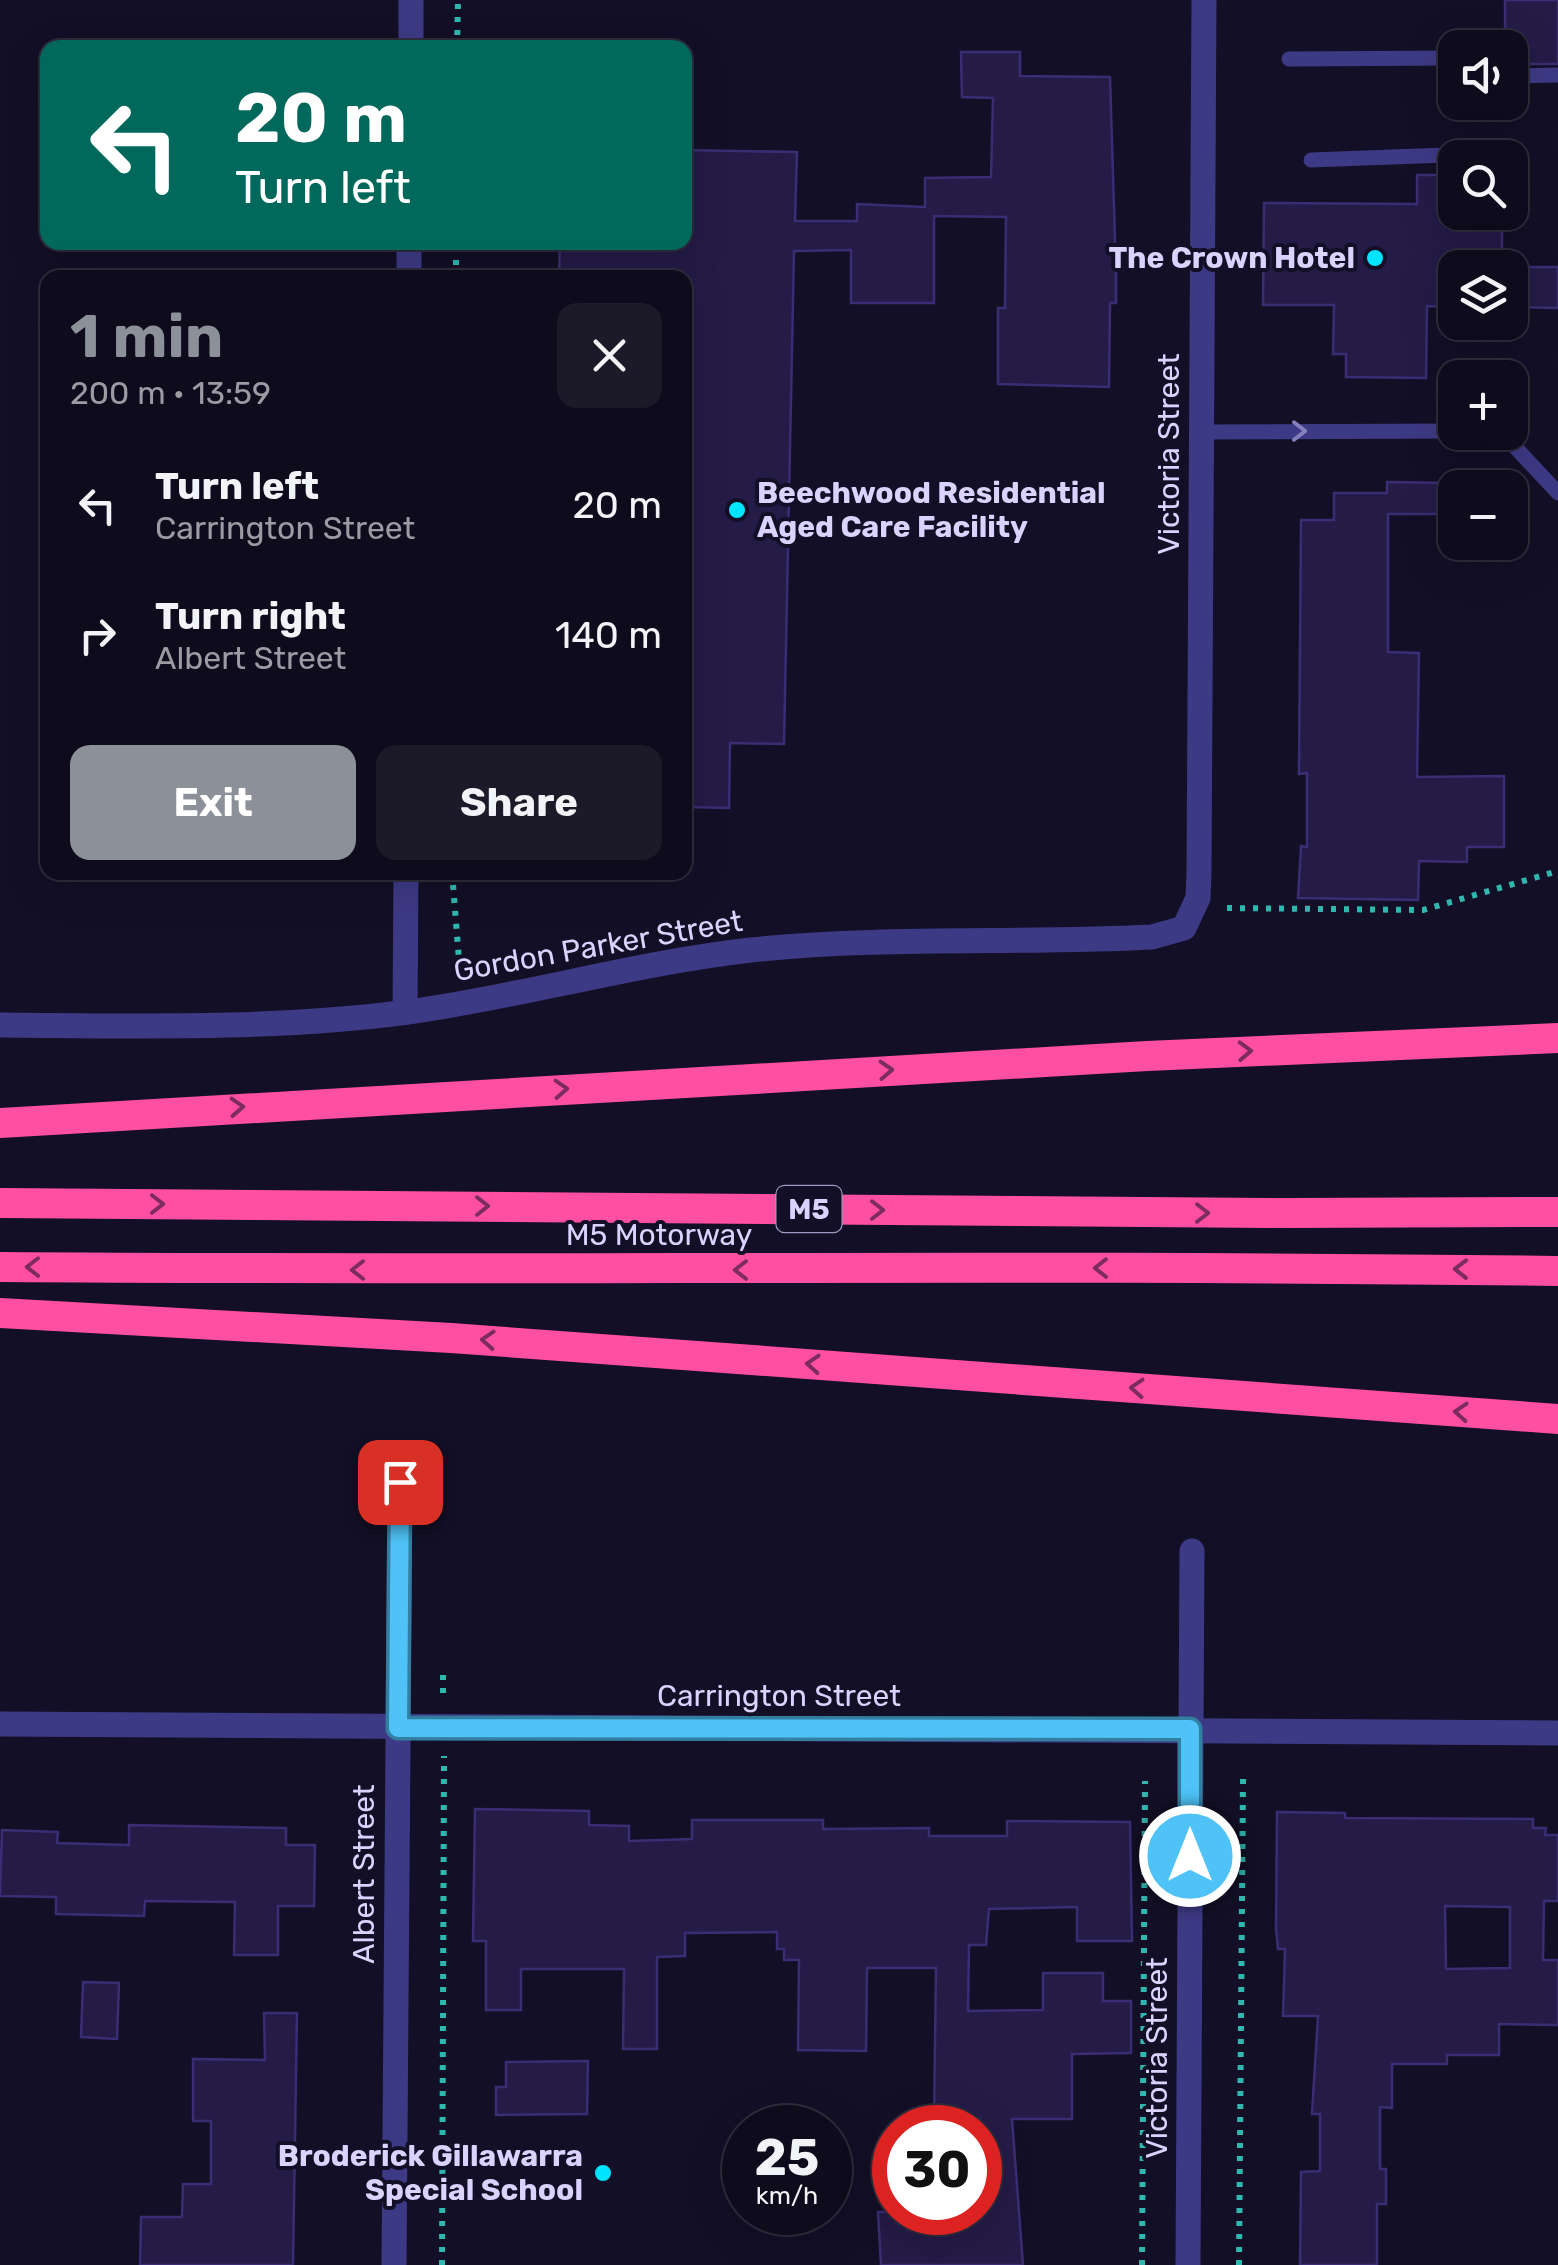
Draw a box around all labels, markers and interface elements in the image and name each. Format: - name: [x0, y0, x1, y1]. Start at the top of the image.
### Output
- map controls: [1438, 30, 1528, 560]
- button: sound: [1438, 30, 1528, 120]
- text: 20 m: [235, 77, 407, 160]
- icon: left: [70, 80, 200, 210]
- button: search: [1438, 140, 1528, 230]
- text: Turn left: [235, 161, 411, 214]
- place label: The Crown Hotel: [1109, 240, 1355, 276]
- marker: The Crown Hotel: [1364, 247, 1386, 269]
- button: layers: [1438, 250, 1528, 340]
- text: 1 min: [70, 301, 223, 372]
- button: close: [557, 303, 662, 408]
- street label: Victoria Street: [1151, 353, 1187, 555]
- button: +: [1438, 360, 1528, 450]
- text: 200 m · 13:59: [70, 374, 271, 412]
- one-way arrow: [1292, 420, 1307, 442]
- text: Turn left: [155, 463, 319, 509]
- button: −: [1438, 470, 1528, 560]
- place label: Beechwood Residential Aged Care Facility: [757, 475, 1106, 545]
- icon: left: [70, 478, 125, 533]
- text: 20 m: [572, 482, 662, 528]
- marker: Beechwood Residential Aged Care Facility: [726, 499, 748, 521]
- text: Carrington Street: [155, 509, 415, 547]
- text: Turn right: [155, 593, 346, 639]
- icon: right: [70, 608, 125, 663]
- text: 140 m: [555, 612, 662, 658]
- text: Albert Street: [155, 639, 346, 677]
- button: Exit: [70, 745, 356, 860]
- button: Share: [376, 745, 662, 860]
- street label: Gordon Parker Street: [451, 903, 745, 989]
- one-way arrow: [1237, 1041, 1253, 1062]
- one-way arrow: [878, 1060, 894, 1081]
- one-way arrow: [554, 1079, 570, 1100]
- one-way arrow: [229, 1097, 245, 1118]
- road number: M5: [776, 1186, 842, 1232]
- one-way arrow: [150, 1193, 166, 1215]
- one-way arrow: [476, 1195, 491, 1217]
- one-way arrow: [870, 1199, 886, 1221]
- one-way arrow: [1195, 1202, 1211, 1223]
- street label: M5 Motorway: [566, 1217, 752, 1253]
- one-way arrow: [24, 1257, 40, 1278]
- one-way arrow: [1092, 1257, 1108, 1279]
- one-way arrow: [349, 1259, 364, 1281]
- one-way arrow: [732, 1259, 748, 1281]
- one-way arrow: [1452, 1259, 1468, 1280]
- one-way arrow: [480, 1330, 496, 1352]
- one-way arrow: [804, 1354, 820, 1376]
- one-way arrow: [1128, 1378, 1144, 1399]
- one-way arrow: [1452, 1402, 1468, 1423]
- pin: [358, 1440, 443, 1525]
- icon: arrive: [373, 1455, 428, 1510]
- street label: Carrington Street: [657, 1678, 901, 1714]
- street label: Albert Street: [346, 1784, 382, 1964]
- position arrow: [1138, 1804, 1242, 1908]
- street label: Victoria Street: [1139, 1957, 1175, 2159]
- speed limit sign: 30: [872, 2105, 1002, 2235]
- text: 25: [755, 2128, 819, 2188]
- place label: Broderick Gillawarra Special School: [278, 2138, 583, 2208]
- marker: Broderick Gillawarra Special School: [592, 2162, 614, 2184]
- text: km/h: [756, 2181, 818, 2210]

